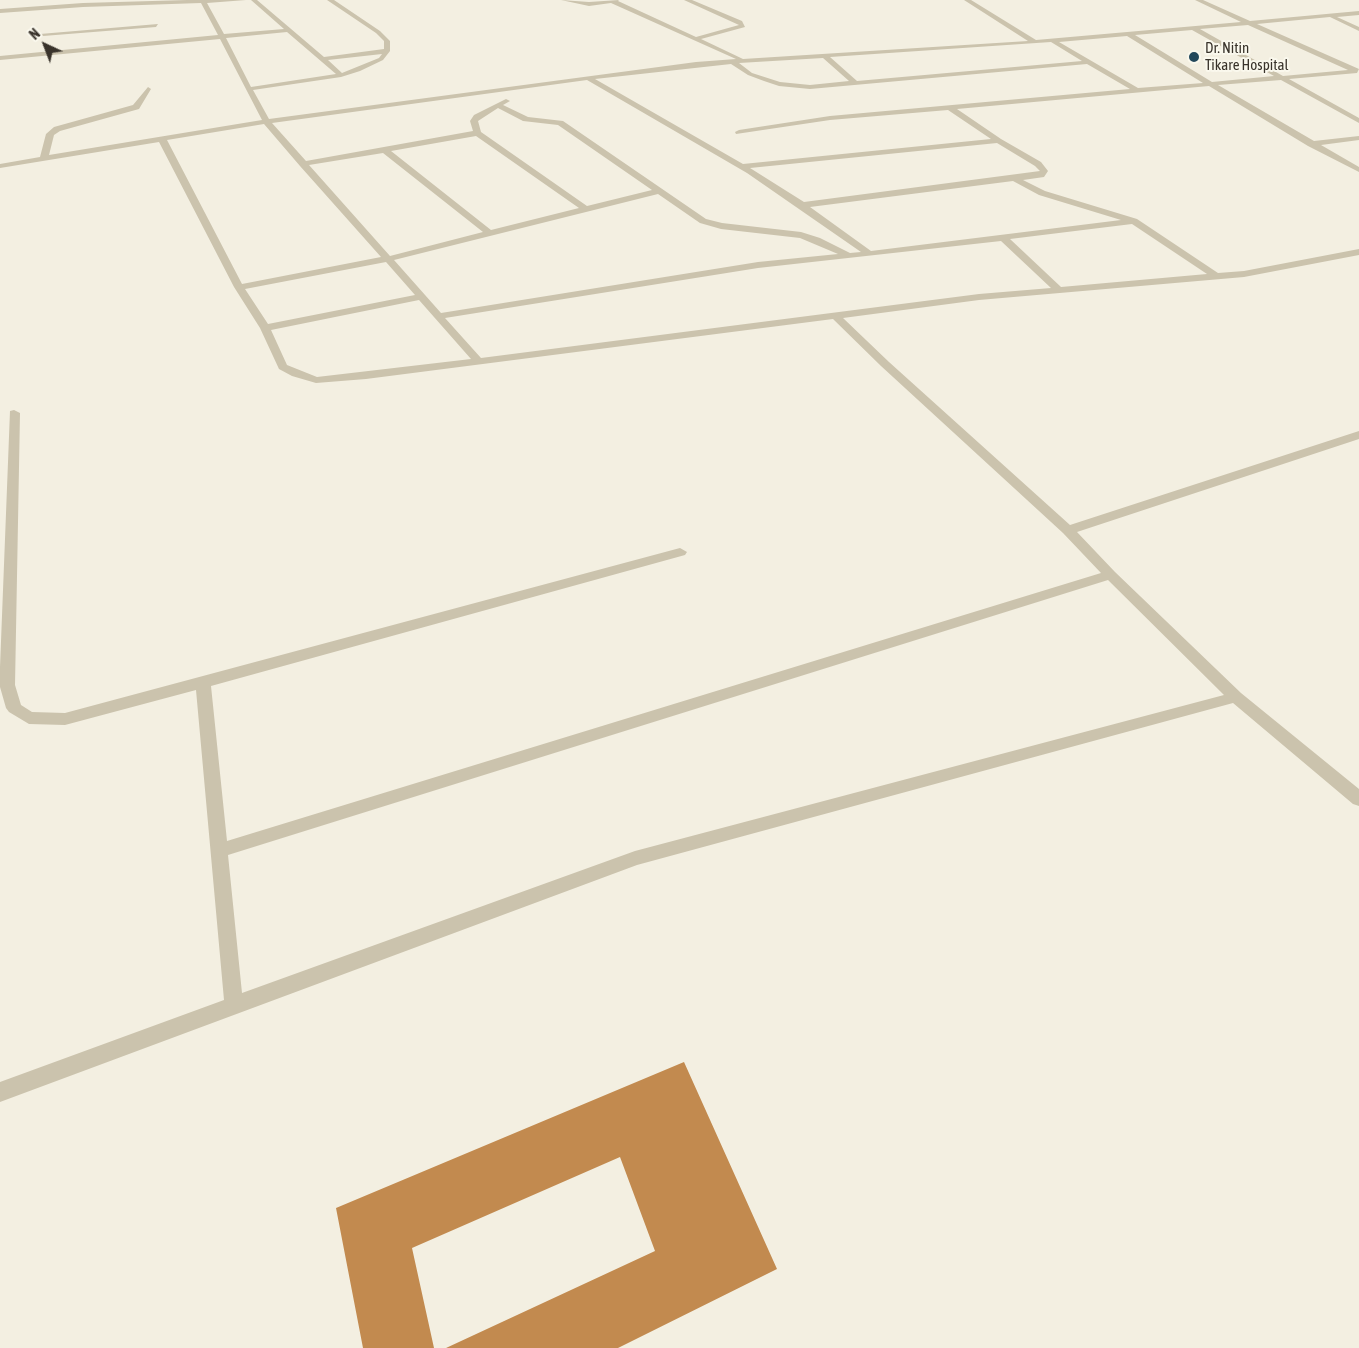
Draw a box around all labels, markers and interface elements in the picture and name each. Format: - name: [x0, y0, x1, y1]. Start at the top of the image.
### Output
- north arrow: [20, 20, 70, 70]
- text: N: [26, 25, 43, 43]
- place label: Dr. Nitin Tikare Hospital: [1205, 39, 1288, 74]
- marker: Dr. Nitin Tikare Hospital: [1187, 50, 1201, 64]

